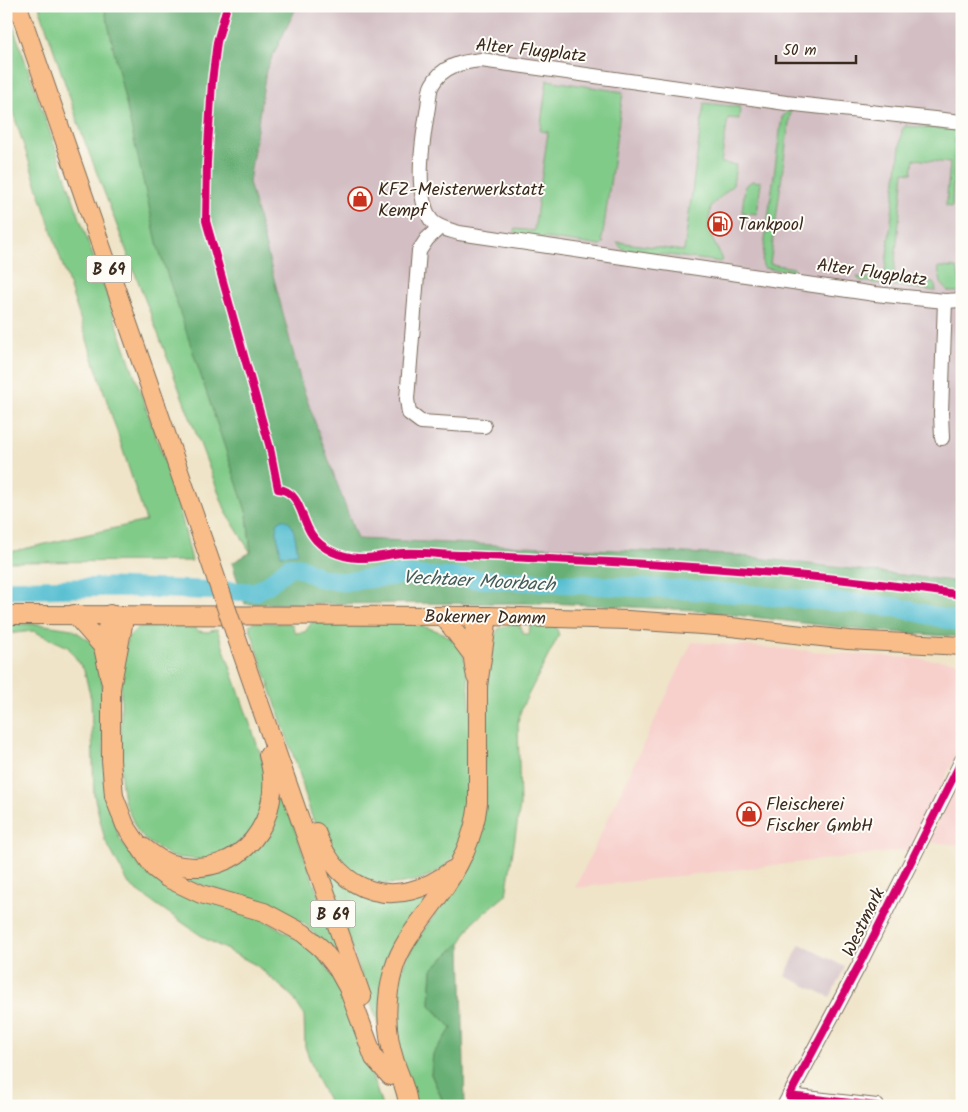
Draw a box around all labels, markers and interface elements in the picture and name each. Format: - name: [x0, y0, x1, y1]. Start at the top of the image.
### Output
- street label: Alter Flugplatz: [474, 31, 588, 72]
- scale bar: [776, 32, 856, 64]
- text: 50 m: [783, 39, 817, 63]
- place label: KFZ-Meisterwerkstatt Kempf: [378, 176, 545, 226]
- shop icon: KFZ-Meisterwerkstatt Kempf: [347, 186, 373, 212]
- fuel station icon: Tankpool: [707, 211, 733, 237]
- place label: Tankpool: [738, 211, 804, 240]
- street label: Alter Flugplatz: [815, 251, 929, 296]
- road number: B 69: [86, 255, 132, 282]
- water label: Vechtaer Moorbach: [402, 563, 557, 601]
- street label: Bokerner Damm: [424, 603, 546, 634]
- place label: Fleischerei Fischer GmbH: [766, 791, 873, 841]
- shop icon: Fleischerei Fischer GmbH: [736, 801, 762, 827]
- street label: Westmark: [835, 883, 894, 962]
- road number: B 69: [310, 901, 356, 928]

